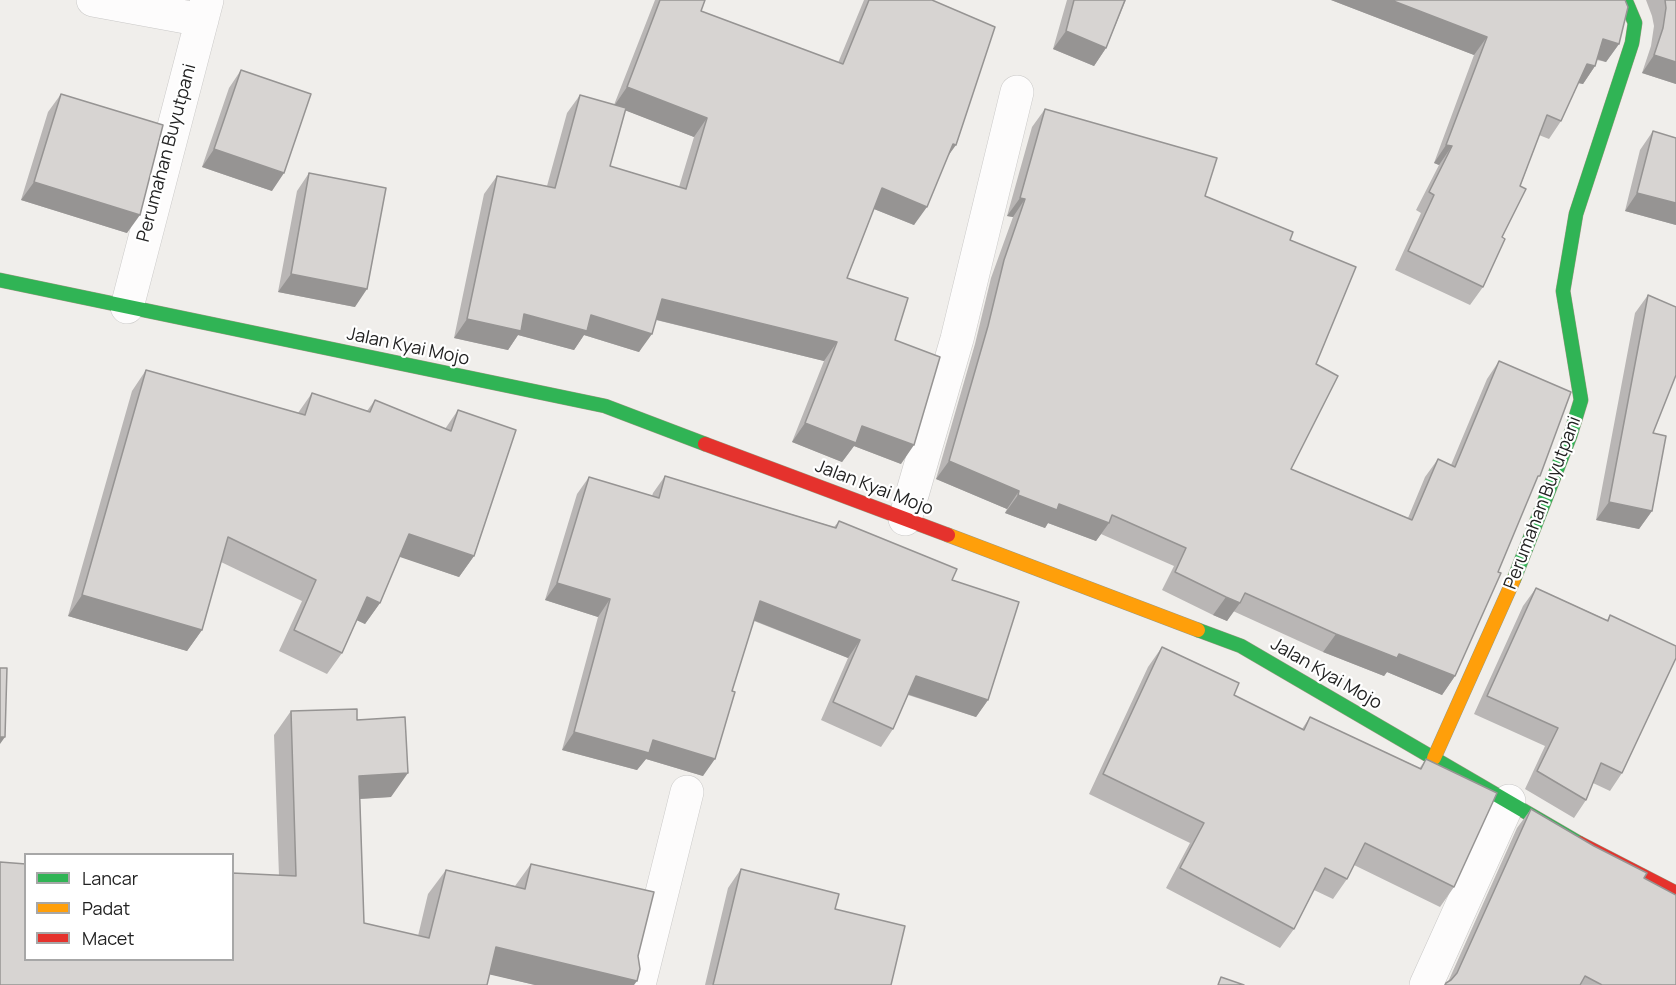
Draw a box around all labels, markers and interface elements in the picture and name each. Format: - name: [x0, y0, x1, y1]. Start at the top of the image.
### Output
- street label: Perumahan Buyutpani: [133, 62, 201, 244]
- street label: Jalan Kyai Mojo: [345, 323, 471, 371]
- street label: Perumahan Buyutpani: [1500, 414, 1586, 592]
- street label: Jalan Kyai Mojo: [812, 456, 936, 520]
- street label: Jalan Kyai Mojo: [1267, 634, 1385, 714]
- legend: [24, 853, 234, 961]
- text: Lancar: [82, 866, 138, 890]
- text: Padat: [82, 896, 130, 920]
- text: Macet: [82, 926, 135, 950]

